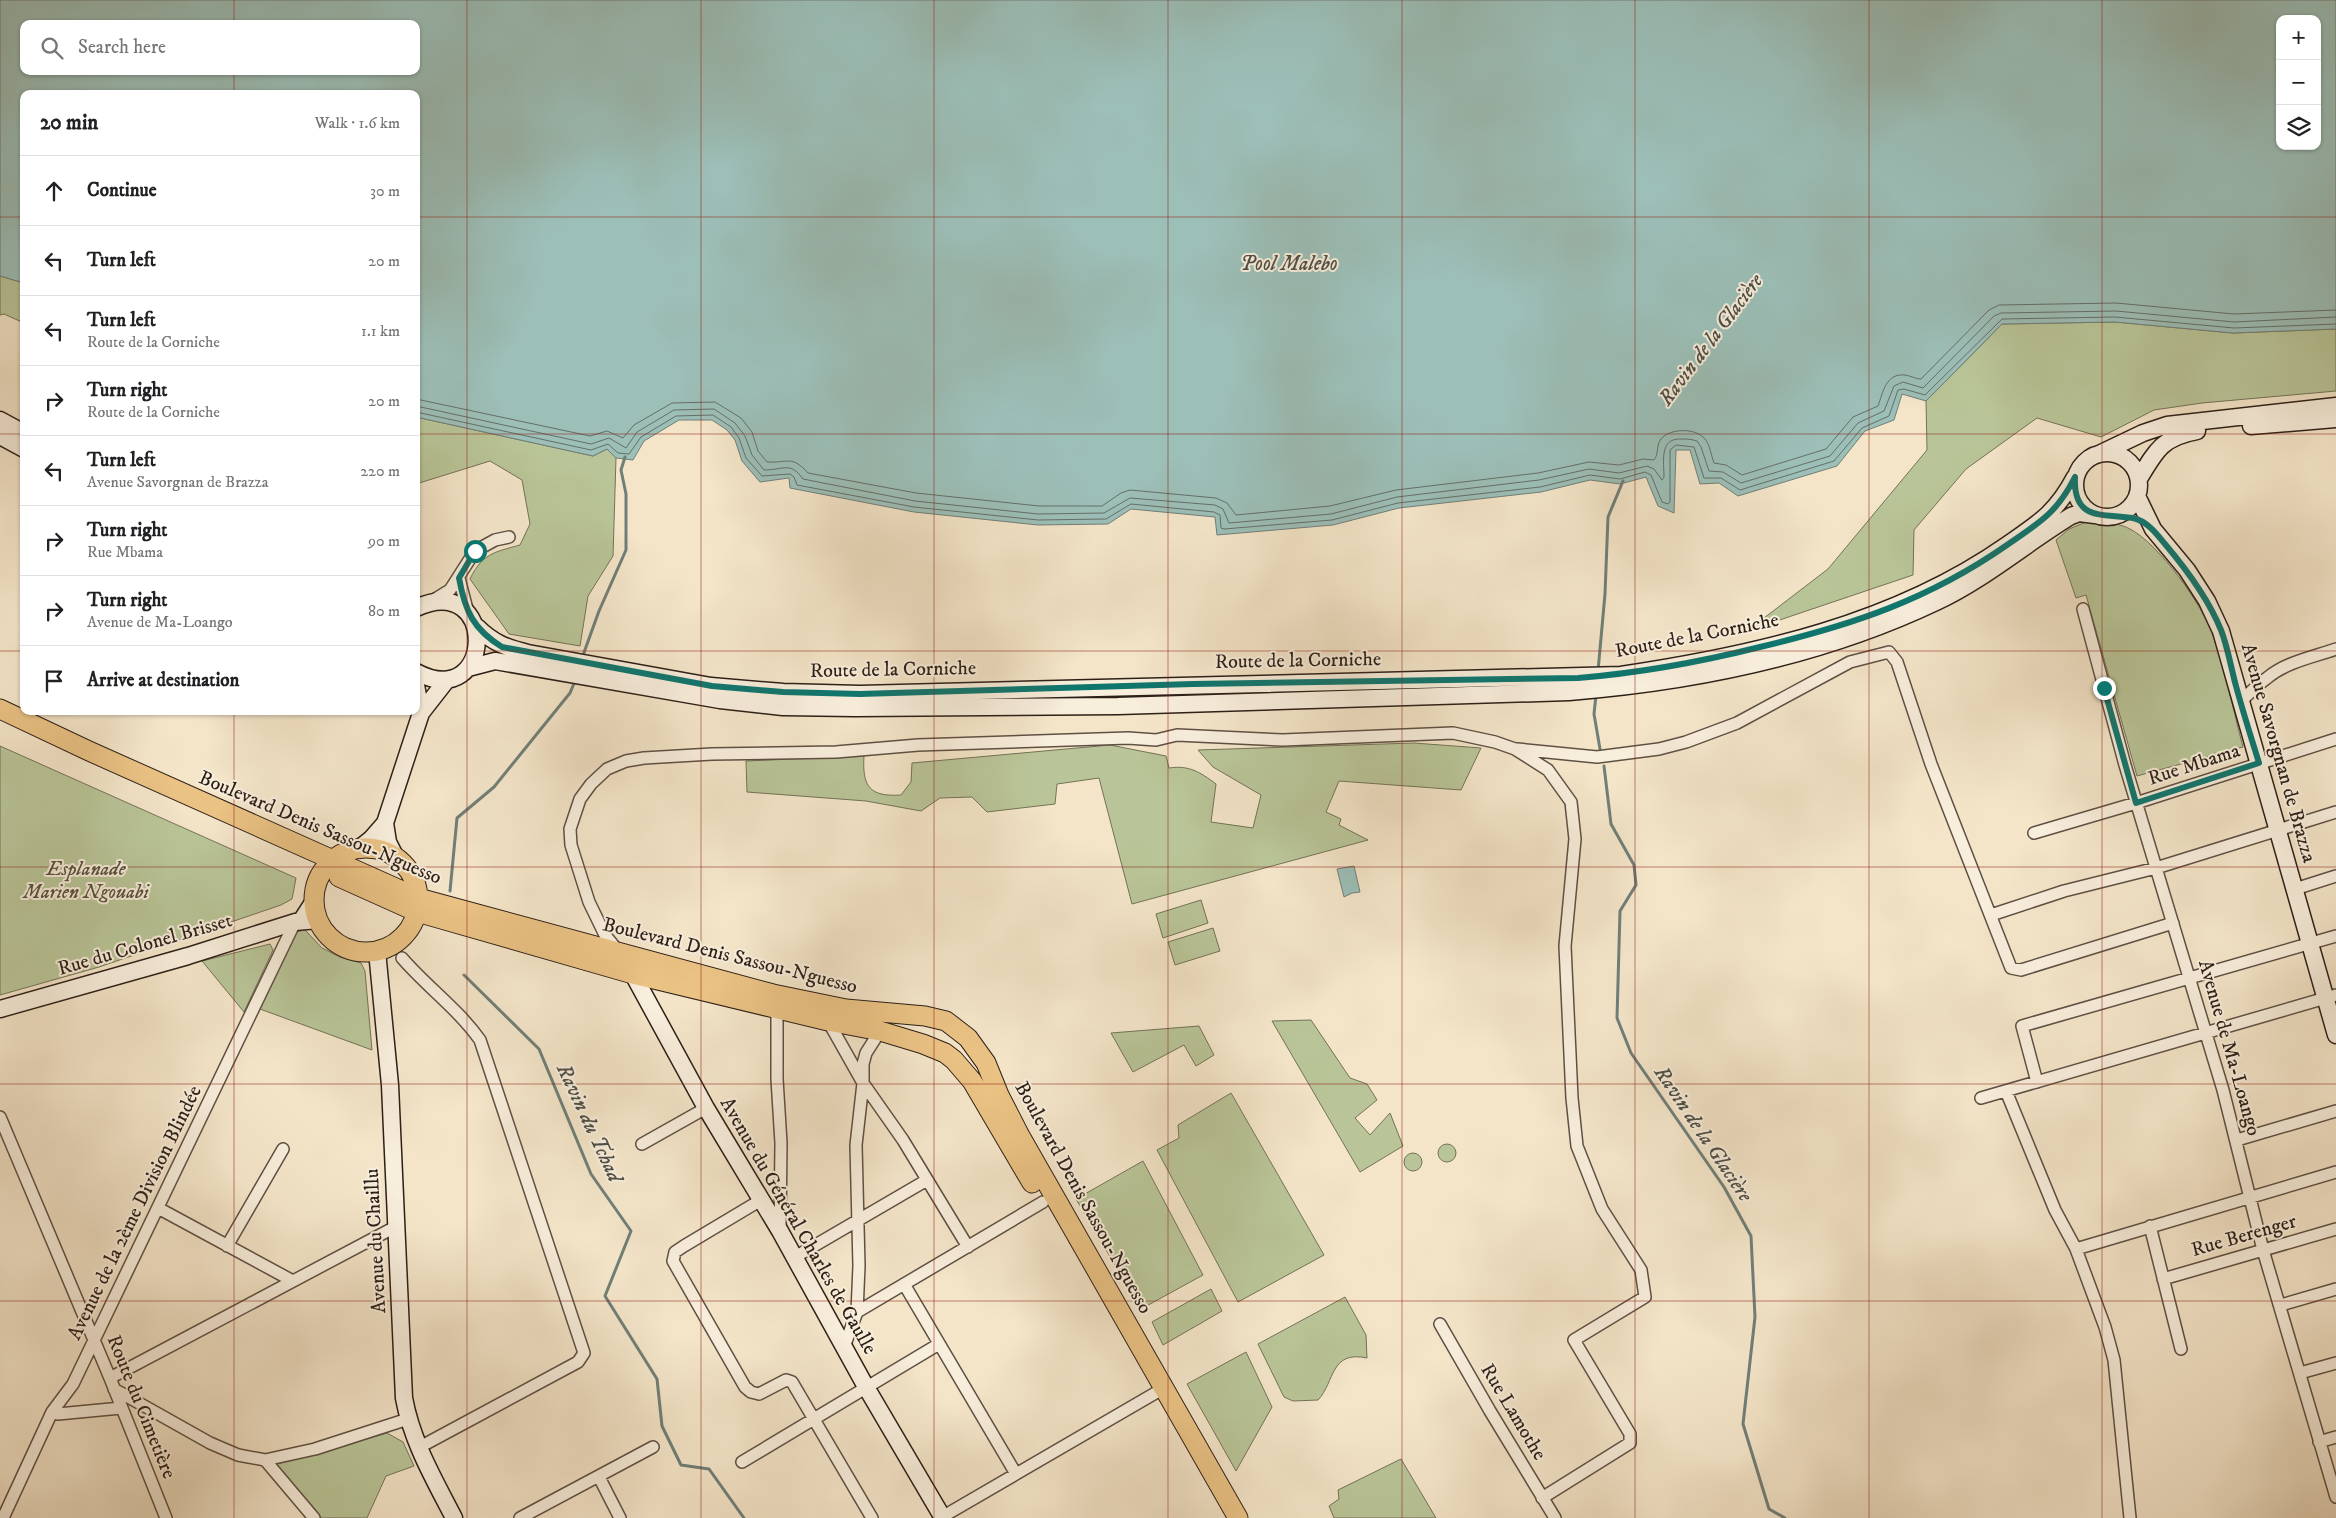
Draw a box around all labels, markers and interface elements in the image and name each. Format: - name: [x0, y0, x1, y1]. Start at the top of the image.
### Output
- map controls: [2276, 15, 2321, 150]
- button: +: [2276, 15, 2321, 60]
- search box: [20, 20, 420, 75]
- icon: search: [38, 34, 66, 62]
- text: Search here: [78, 36, 166, 59]
- button: −: [2276, 60, 2321, 105]
- button: layers: [2276, 105, 2321, 150]
- text: 20 min: [40, 110, 98, 136]
- text: Walk · 1.6 km: [315, 113, 400, 133]
- icon: ahead: [40, 177, 68, 205]
- text: Continue: [87, 179, 157, 202]
- text: 30 m: [370, 181, 400, 201]
- icon: left: [40, 247, 68, 275]
- text: Turn left: [87, 249, 156, 272]
- text: 20 m: [368, 251, 400, 271]
- water label: Pool Malebo: [1240, 251, 1338, 277]
- water label: Ravin de la Glacière: [1652, 268, 1770, 412]
- text: Turn left: [87, 309, 156, 332]
- icon: left: [40, 317, 68, 345]
- text: 1.1 km: [361, 321, 400, 341]
- text: Route de la Corniche: [87, 332, 220, 352]
- text: Turn right: [87, 379, 167, 402]
- icon: right: [40, 387, 68, 415]
- text: 20 m: [368, 391, 400, 411]
- text: Route de la Corniche: [87, 402, 220, 422]
- text: Turn left: [87, 449, 156, 472]
- icon: left: [40, 457, 68, 485]
- text: 220 m: [360, 461, 400, 481]
- text: Avenue Savorgnan de Brazza: [87, 472, 269, 492]
- text: Turn right: [87, 519, 167, 542]
- icon: right: [40, 527, 68, 555]
- text: 90 m: [368, 531, 400, 551]
- route start: [464, 540, 487, 563]
- text: Rue Mbama: [87, 542, 163, 562]
- text: Turn right: [87, 589, 167, 612]
- icon: right: [40, 597, 68, 625]
- text: 80 m: [368, 601, 400, 621]
- street label: Route de la Corniche: [1613, 608, 1781, 664]
- text: Avenue de Ma-Loango: [87, 612, 233, 632]
- street label: Avenue Savorgnan de Brazza: [2235, 640, 2321, 866]
- street label: Route de la Corniche: [1215, 647, 1381, 675]
- street label: Route de la Corniche: [810, 656, 976, 684]
- icon: arrive: [40, 667, 68, 695]
- text: Arrive at destination: [87, 669, 239, 692]
- route end: [2093, 677, 2116, 700]
- street label: Rue Mbama: [2145, 738, 2244, 792]
- street label: Boulevard Denis Sassou-Nguesso: [195, 765, 445, 891]
- park label: Esplanade Marien Ngouabi: [21, 857, 150, 905]
- street label: Rue du Colonel Brisset: [55, 908, 235, 982]
- street label: Boulevard Denis Sassou-Nguesso: [600, 912, 860, 1000]
- street label: Avenue de Ma-Loango: [2192, 957, 2266, 1139]
- water label: Ravin du Tchad: [550, 1059, 629, 1189]
- water label: Ravin de la Glacière: [1647, 1060, 1759, 1208]
- street label: Boulevard Denis Sassou-Nguesso: [1009, 1078, 1157, 1318]
- street label: Avenue de la 2ème Division Blindée: [62, 1082, 208, 1344]
- street label: Avenue du Général Charles de Gaulle: [714, 1093, 882, 1359]
- street label: Avenue du Chaillu: [360, 1168, 392, 1314]
- street label: Rue Berenger: [2189, 1209, 2300, 1263]
- street label: Route du Cimetière: [101, 1332, 181, 1482]
- street label: Rue Lamothe: [1474, 1359, 1552, 1465]

